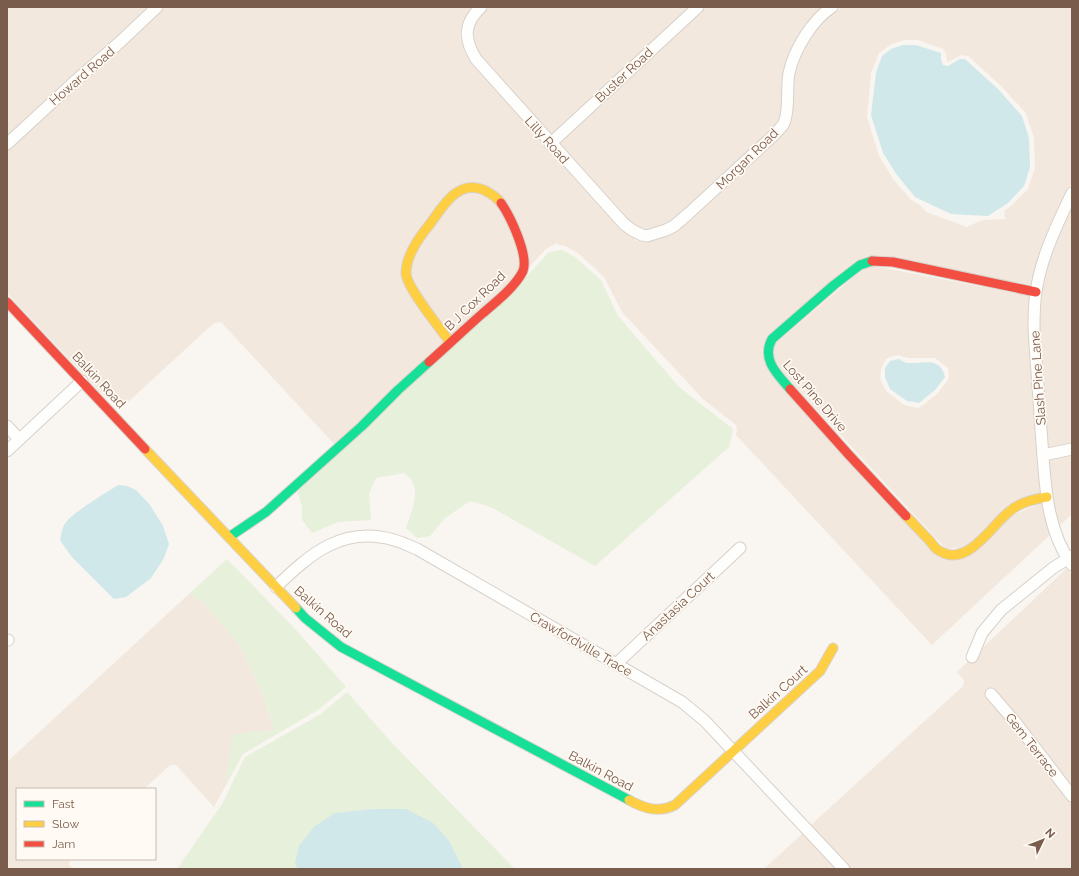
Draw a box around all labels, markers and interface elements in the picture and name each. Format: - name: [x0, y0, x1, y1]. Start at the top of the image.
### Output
- street label: Howard Road: [46, 44, 118, 108]
- street label: Buster Road: [592, 45, 656, 105]
- street label: Lilly Road: [522, 113, 572, 167]
- street label: Morgan Road: [713, 126, 781, 192]
- street label: B J Cox Road: [442, 268, 508, 334]
- street label: Slash Pine Lane: [1027, 330, 1049, 426]
- street label: Balkin Road: [69, 349, 129, 411]
- street label: Lost Pine Drive: [780, 357, 850, 435]
- street label: Anastasia Court: [639, 568, 718, 644]
- street label: Balkin Road: [291, 583, 355, 641]
- street label: Crawfordville Trace: [527, 609, 635, 680]
- street label: Balkin Court: [746, 662, 811, 722]
- street label: Gem Terrace: [1002, 710, 1062, 780]
- street label: Balkin Road: [566, 748, 636, 794]
- legend: [16, 788, 156, 860]
- text: Fast: [52, 797, 75, 811]
- text: Slow: [52, 817, 79, 831]
- north arrow: [1023, 820, 1063, 860]
- text: N: [1042, 826, 1058, 841]
- text: Jam: [52, 837, 75, 851]

